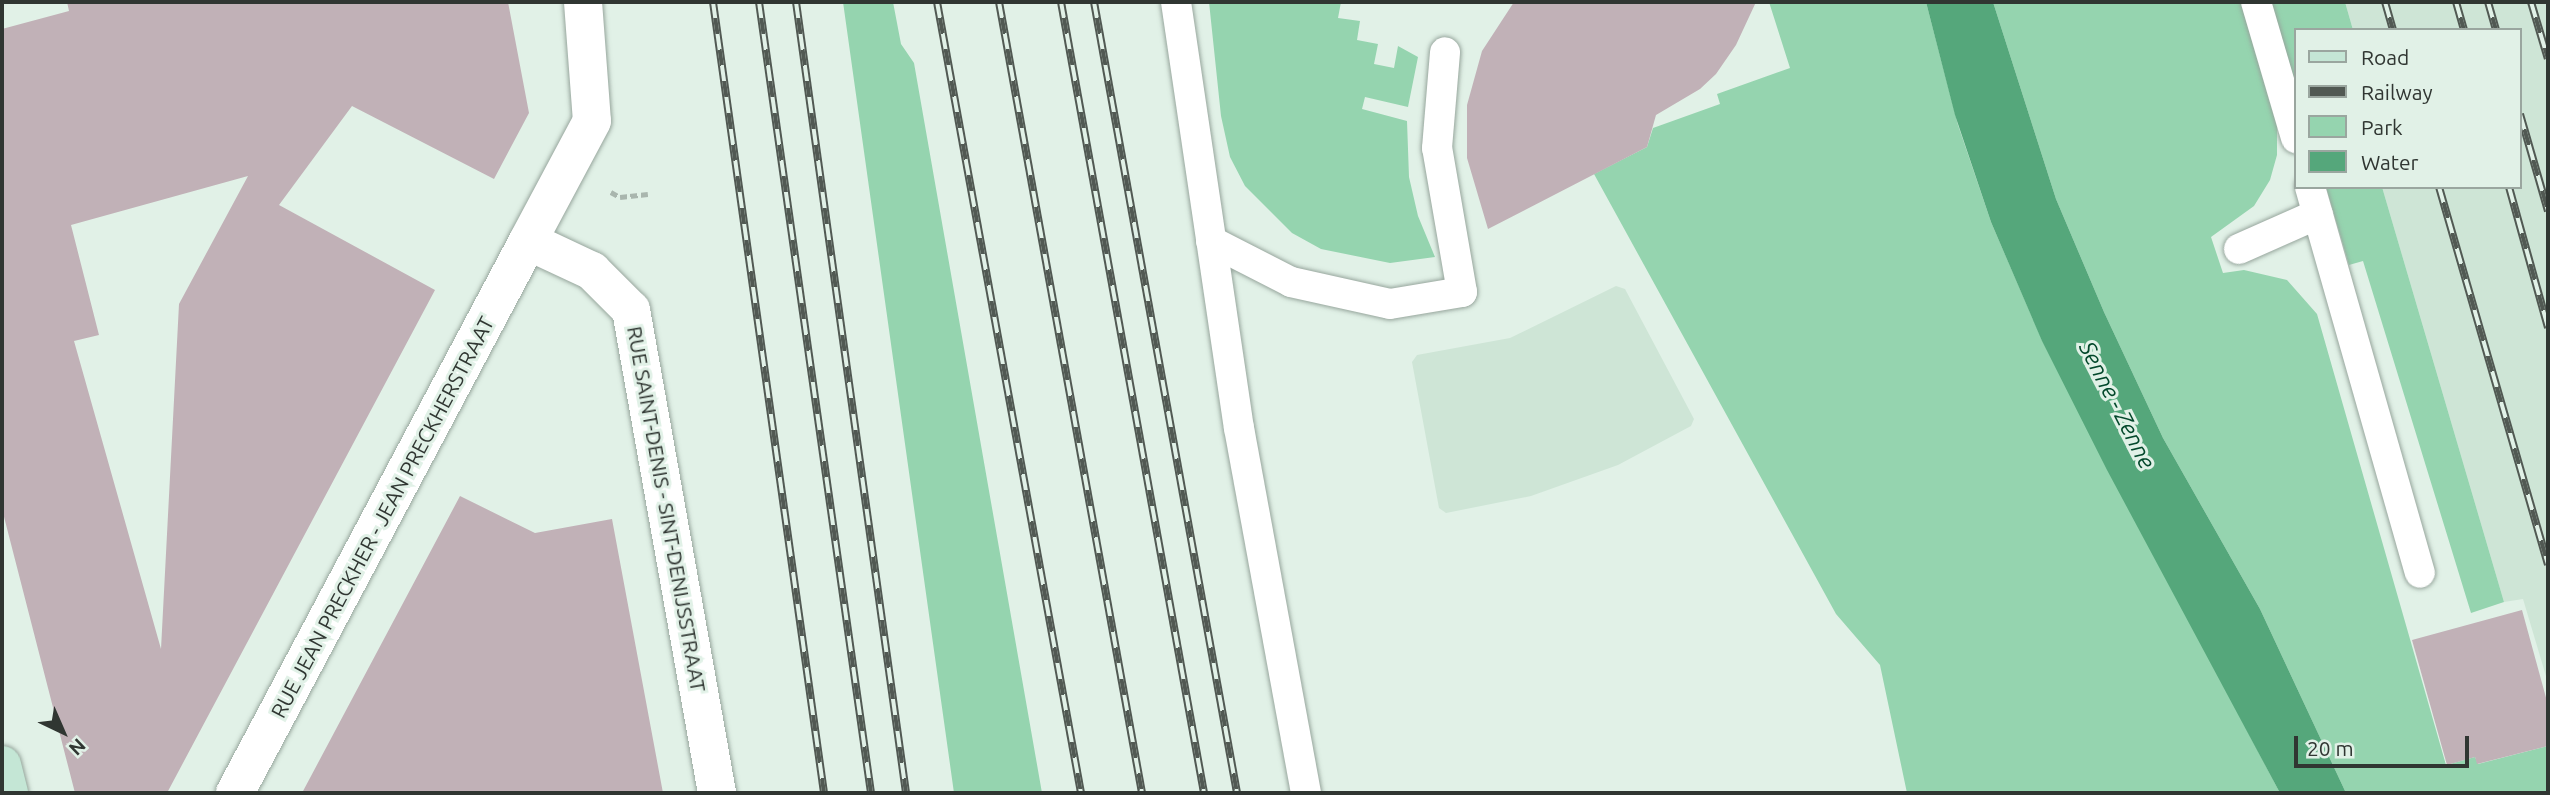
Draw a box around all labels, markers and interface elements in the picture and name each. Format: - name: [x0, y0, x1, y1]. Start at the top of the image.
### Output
- legend: [2294, 28, 2522, 189]
- text: Road: [2361, 45, 2409, 69]
- text: Railway: [2361, 80, 2433, 104]
- text: Park: [2361, 115, 2403, 139]
- text: Water: [2361, 150, 2419, 174]
- street label: RUE JEAN PRECKHER - JEAN PRECKHERSTRAAT: [265, 312, 499, 722]
- street label: RUE SAINT-DENIS - SINT-DENIJSSTRAAT: [622, 324, 712, 694]
- water label: Senne - Zenne: [2073, 337, 2161, 473]
- north arrow: [28, 697, 98, 767]
- scale bar: [2298, 722, 2473, 766]
- text: N: [65, 734, 90, 760]
- text: 20 m: [2307, 736, 2354, 760]

